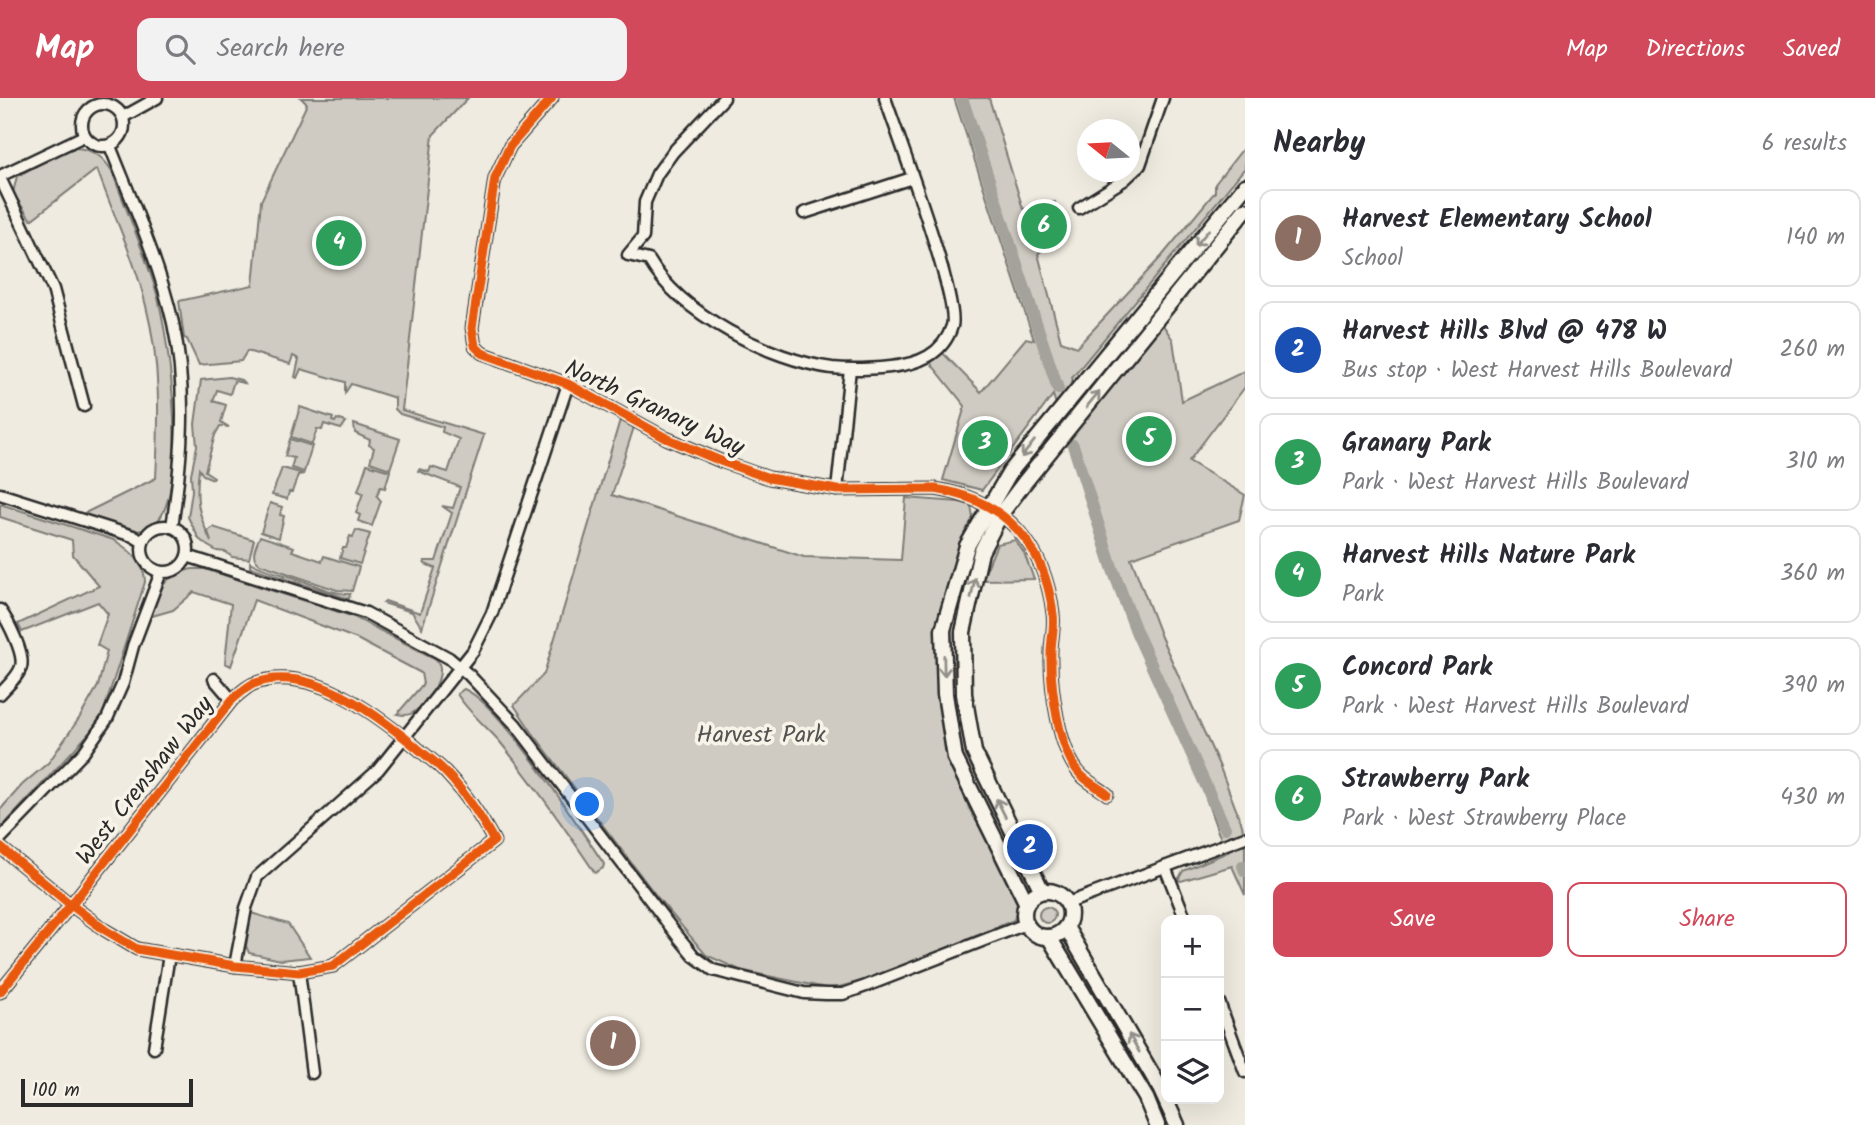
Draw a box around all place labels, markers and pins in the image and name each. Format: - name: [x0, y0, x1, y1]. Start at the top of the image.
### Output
- pin: 6: [1021, 200, 1067, 252]
- pin: 4: [316, 217, 362, 269]
- pin: 5: [1126, 413, 1172, 465]
- pin: 3: [962, 417, 1008, 469]
- pin: 2: [1007, 821, 1053, 873]
- pin: 1: [590, 1017, 636, 1069]

